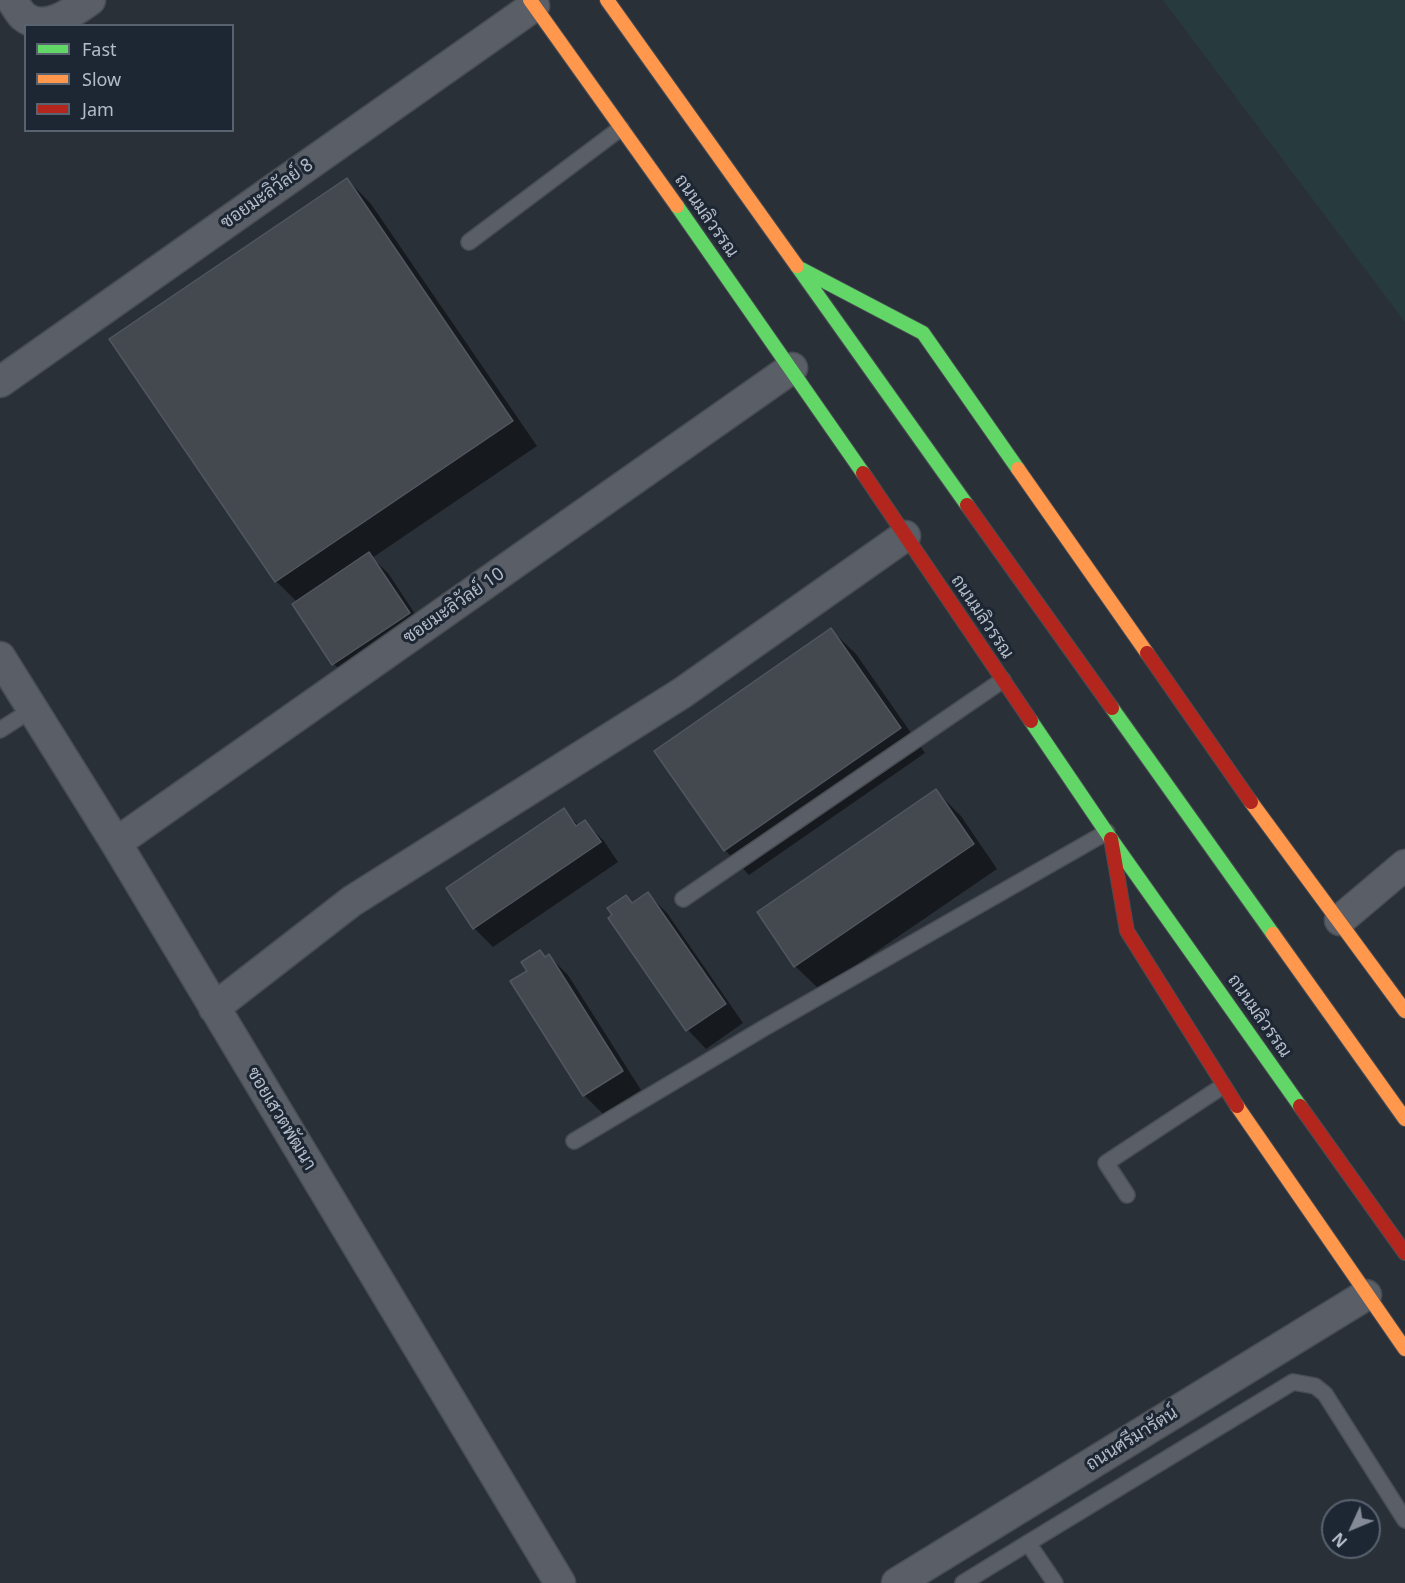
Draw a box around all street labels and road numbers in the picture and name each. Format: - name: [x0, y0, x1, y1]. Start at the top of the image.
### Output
- street label: ซอยมะลิวัลย์ 8: [217, 154, 317, 234]
- street label: ถนนมลิวรรณ: [669, 170, 743, 262]
- street label: ซอยมะลิวัลย์ 10: [399, 563, 509, 649]
- street label: ถนนมลิวรรณ: [946, 571, 1018, 663]
- street label: ถนนมลิวรรณ: [1222, 970, 1296, 1062]
- street label: ซอยเสวตพัฒนา: [242, 1064, 320, 1174]
- street label: ถนนศรีมารัตน์: [1082, 1402, 1182, 1476]

